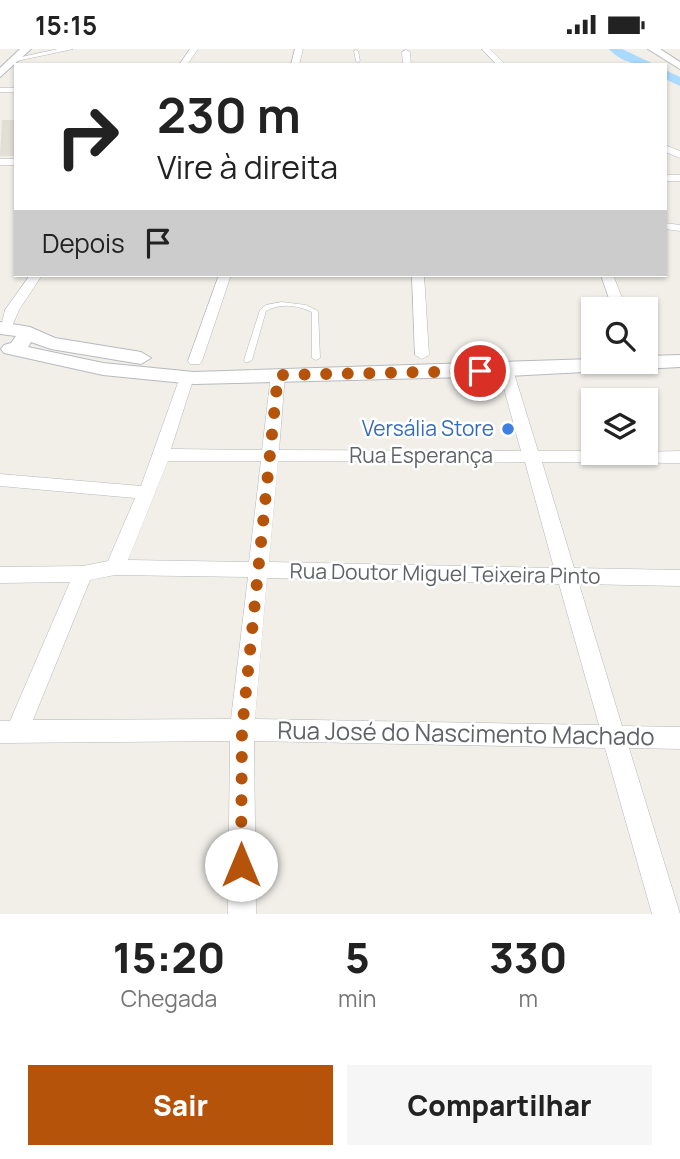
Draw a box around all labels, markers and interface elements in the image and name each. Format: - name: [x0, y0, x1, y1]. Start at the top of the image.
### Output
- text: 15:15: [35, 7, 97, 43]
- text: 230 m: [157, 81, 301, 148]
- icon: right: [42, 91, 133, 182]
- text: Vire à direita: [157, 145, 338, 189]
- icon: arrive: [139, 224, 177, 262]
- text: Depois: [42, 225, 125, 261]
- map controls: [581, 297, 658, 465]
- button: search: [581, 297, 658, 374]
- pin: [450, 341, 510, 401]
- icon: arrive: [461, 352, 499, 390]
- button: layers: [581, 388, 658, 465]
- place label: Versália Store: [362, 414, 494, 442]
- marker: Versália Store: [500, 421, 516, 437]
- street label: Rua Esperança: [349, 441, 493, 469]
- street label: Rua Doutor Miguel Teixeira Pinto: [289, 556, 601, 590]
- street label: Rua José do Nascimento Machado: [277, 713, 655, 752]
- position arrow: [204, 828, 278, 902]
- text: 15:20: [113, 928, 225, 986]
- text: 5: [345, 928, 370, 986]
- text: 330: [489, 928, 567, 986]
- text: Chegada: [121, 982, 217, 1014]
- text: min: [338, 982, 377, 1014]
- text: m: [519, 982, 538, 1014]
- button: Sair: [28, 1065, 333, 1145]
- button: Compartilhar: [347, 1065, 652, 1145]

